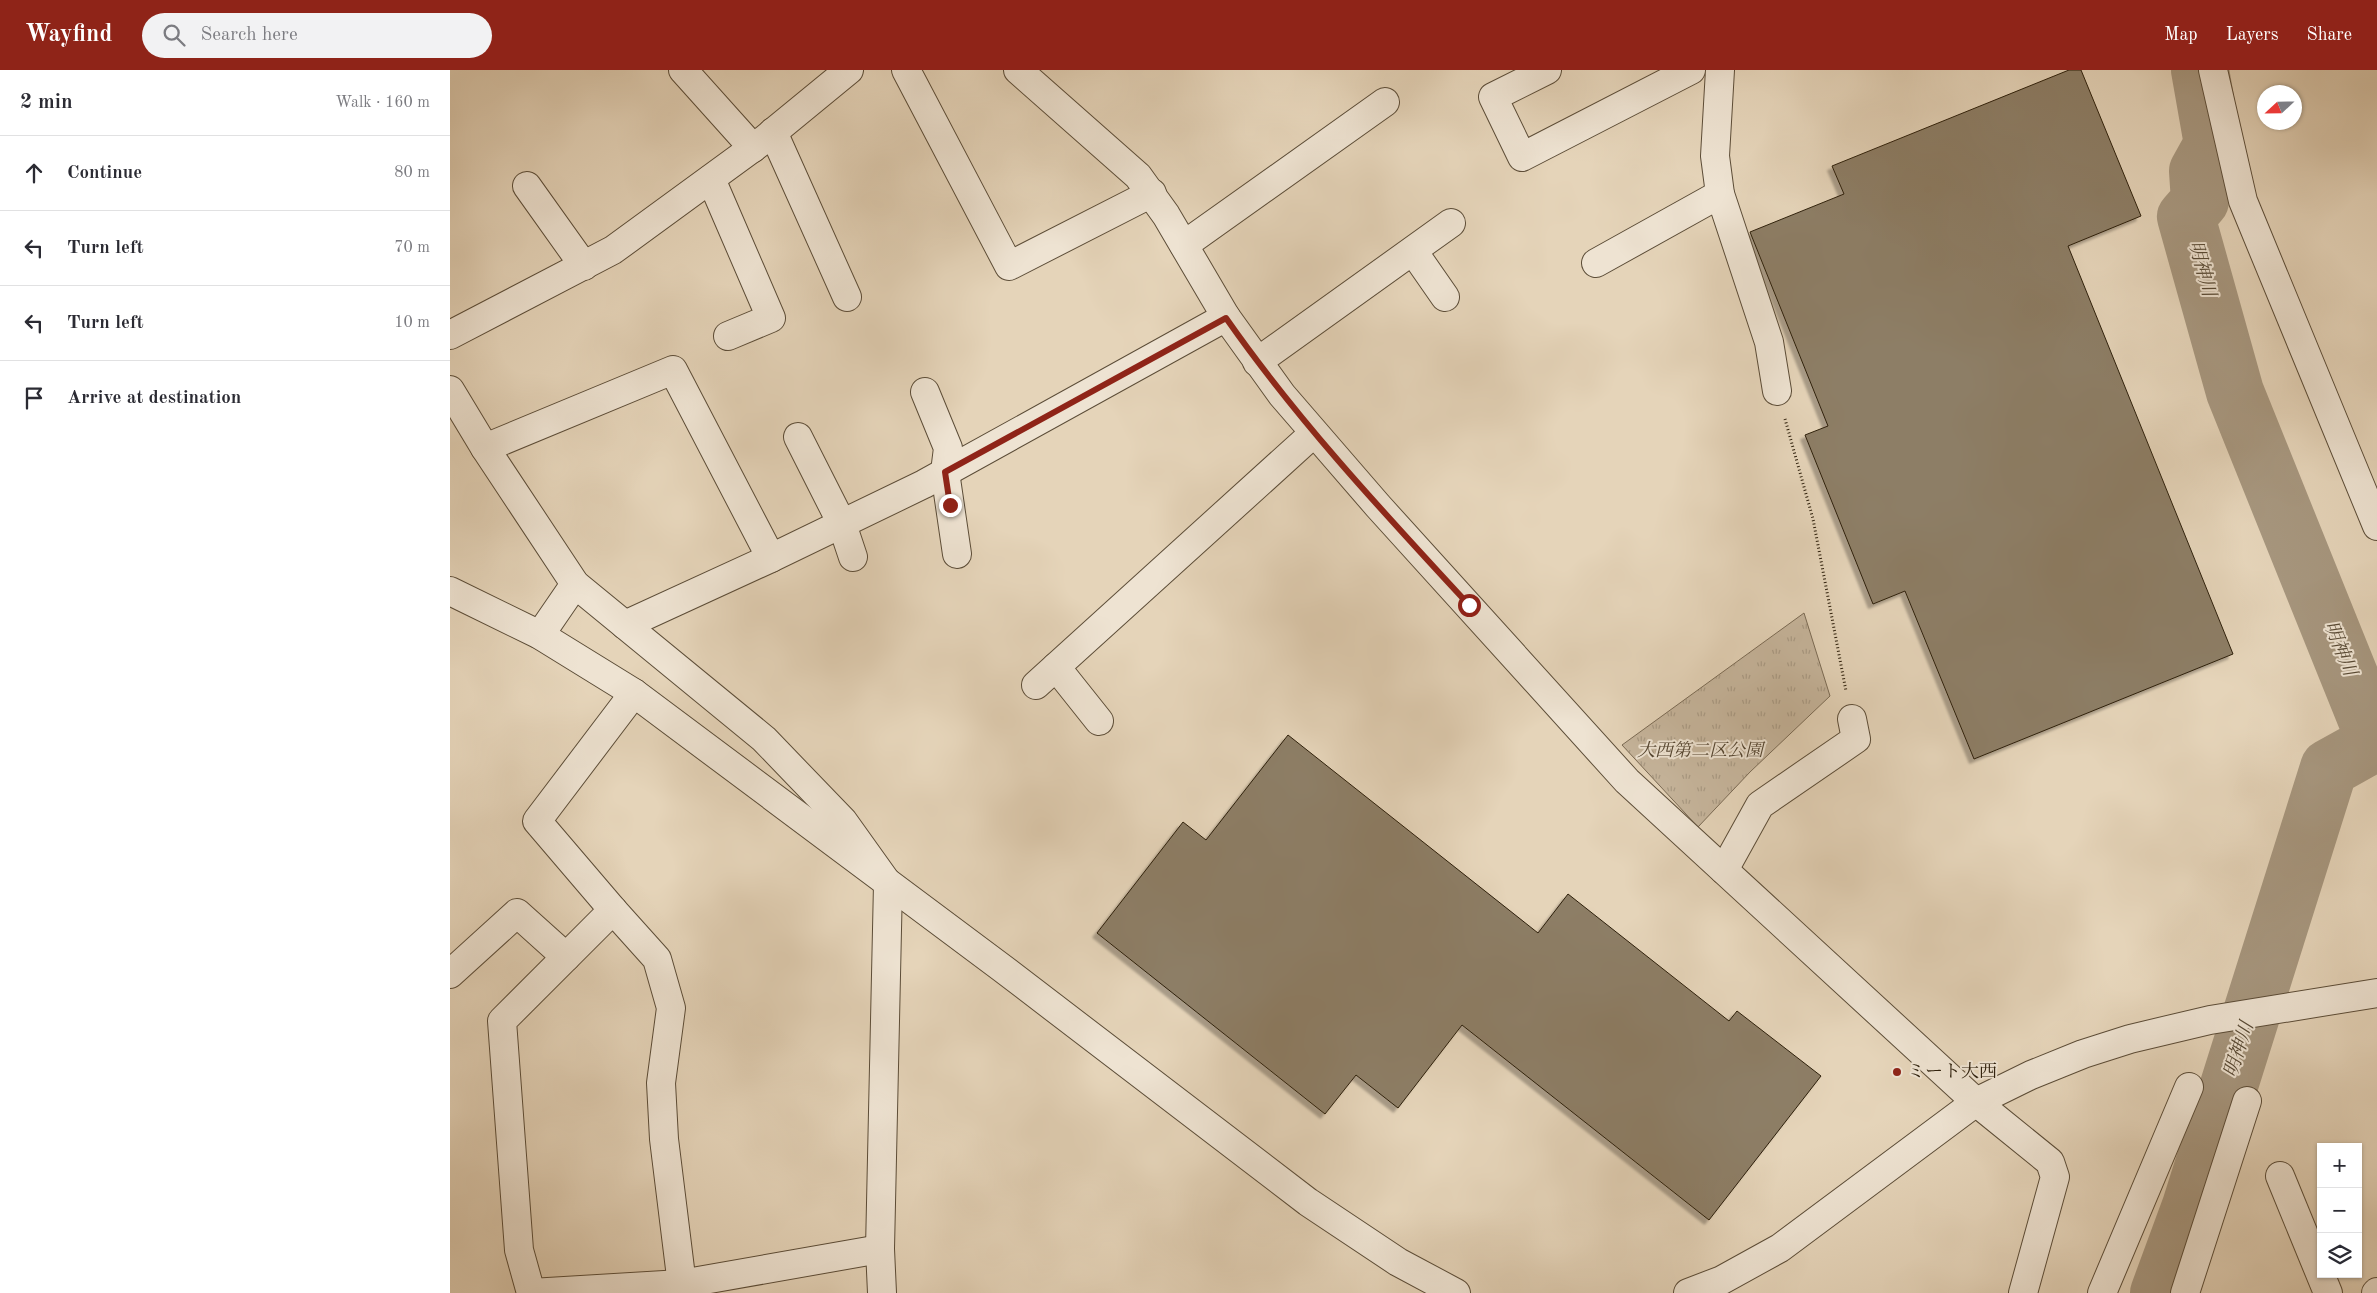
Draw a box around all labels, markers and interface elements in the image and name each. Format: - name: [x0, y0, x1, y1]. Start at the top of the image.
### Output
- search box: [142, 13, 492, 58]
- icon: search: [160, 21, 188, 49]
- text: Wayfind: [25, 23, 112, 47]
- text: Search here: [200, 26, 298, 45]
- text: Map: [2164, 26, 2198, 44]
- text: Layers: [2226, 26, 2278, 44]
- text: Share: [2306, 26, 2352, 44]
- north arrow: [2257, 85, 2302, 130]
- text: 2 min: [20, 92, 73, 113]
- text: Walk · 160 m: [335, 95, 430, 111]
- icon: ahead: [20, 159, 48, 187]
- text: Continue: [67, 164, 142, 183]
- text: 80 m: [394, 165, 430, 181]
- icon: left: [20, 234, 48, 262]
- water label: 明神川: [2184, 238, 2220, 301]
- text: Turn left: [67, 239, 144, 258]
- text: 70 m: [394, 240, 430, 256]
- icon: left: [20, 309, 48, 337]
- text: Turn left: [67, 314, 144, 333]
- text: 10 m: [394, 315, 430, 331]
- icon: arrive: [20, 384, 48, 412]
- text: Arrive at destination: [67, 389, 241, 408]
- route end: [939, 494, 962, 517]
- route start: [1458, 594, 1481, 617]
- water label: 明神川: [2320, 618, 2361, 681]
- park label: 大西第二区公園: [1637, 740, 1766, 760]
- water label: 明神川: [2220, 1017, 2258, 1080]
- place label: ミート大西: [1907, 1061, 1997, 1081]
- marker: ミート大西: [1891, 1066, 1903, 1078]
- map controls: [2317, 1143, 2362, 1278]
- button: +: [2317, 1143, 2362, 1188]
- button: −: [2317, 1188, 2362, 1233]
- button: layers: [2317, 1233, 2362, 1278]

